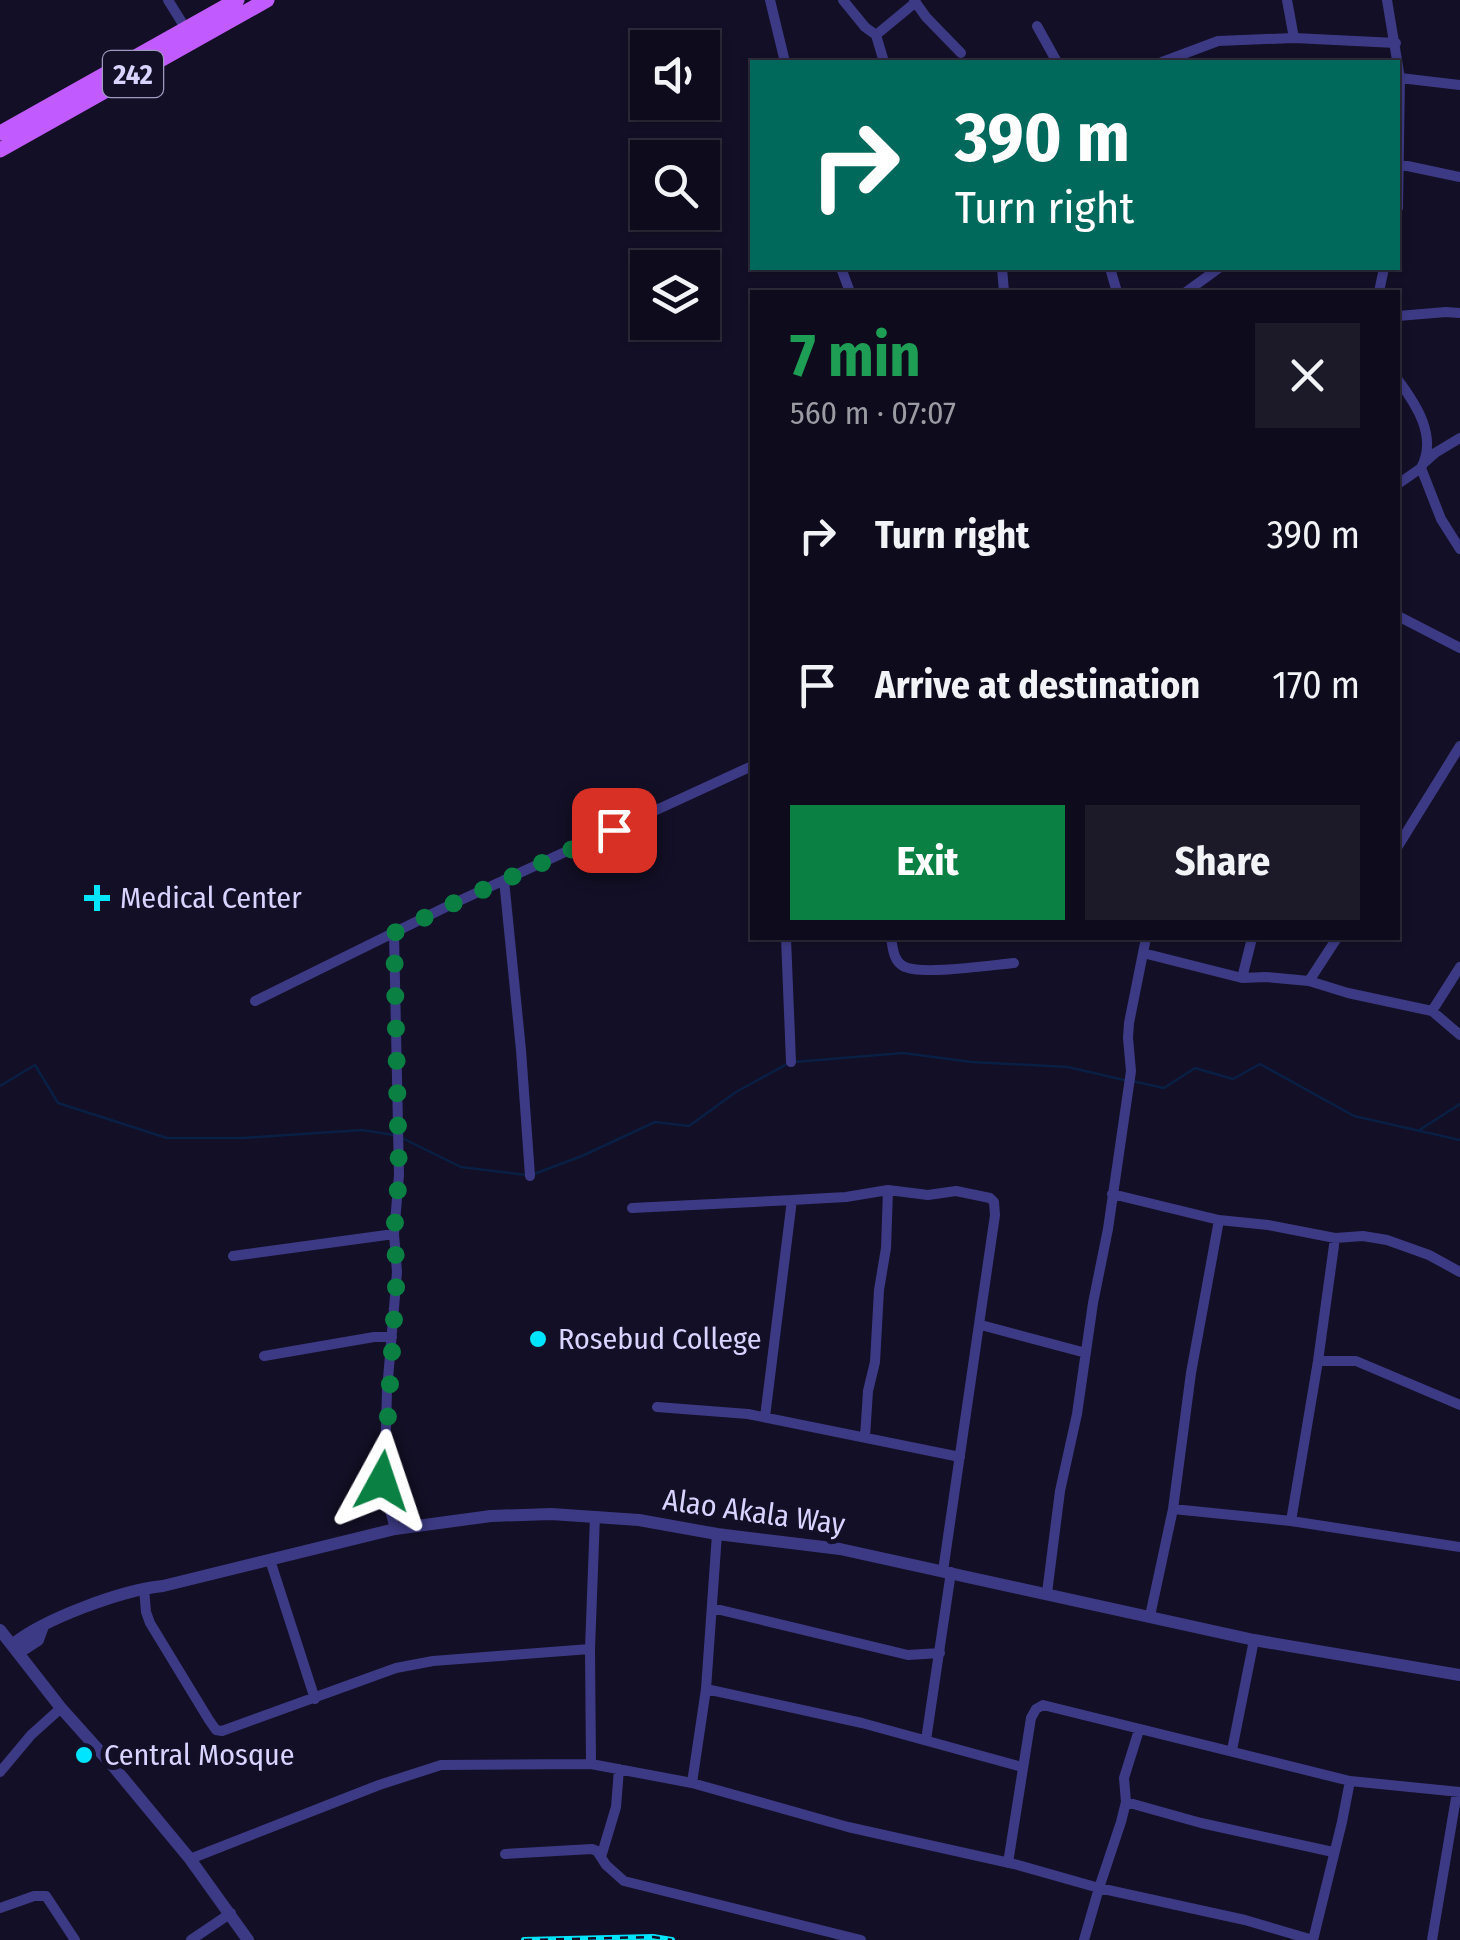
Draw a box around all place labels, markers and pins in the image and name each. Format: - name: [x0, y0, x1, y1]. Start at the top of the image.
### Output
- pin: [572, 788, 657, 873]
- place label: Medical Center: [120, 880, 302, 916]
- marker: Medical Center: [84, 885, 110, 911]
- place label: Rosebud College: [558, 1321, 761, 1357]
- marker: Rosebud College: [527, 1328, 549, 1350]
- place label: Central Mosque: [104, 1737, 295, 1773]
- marker: Central Mosque: [73, 1744, 95, 1766]

